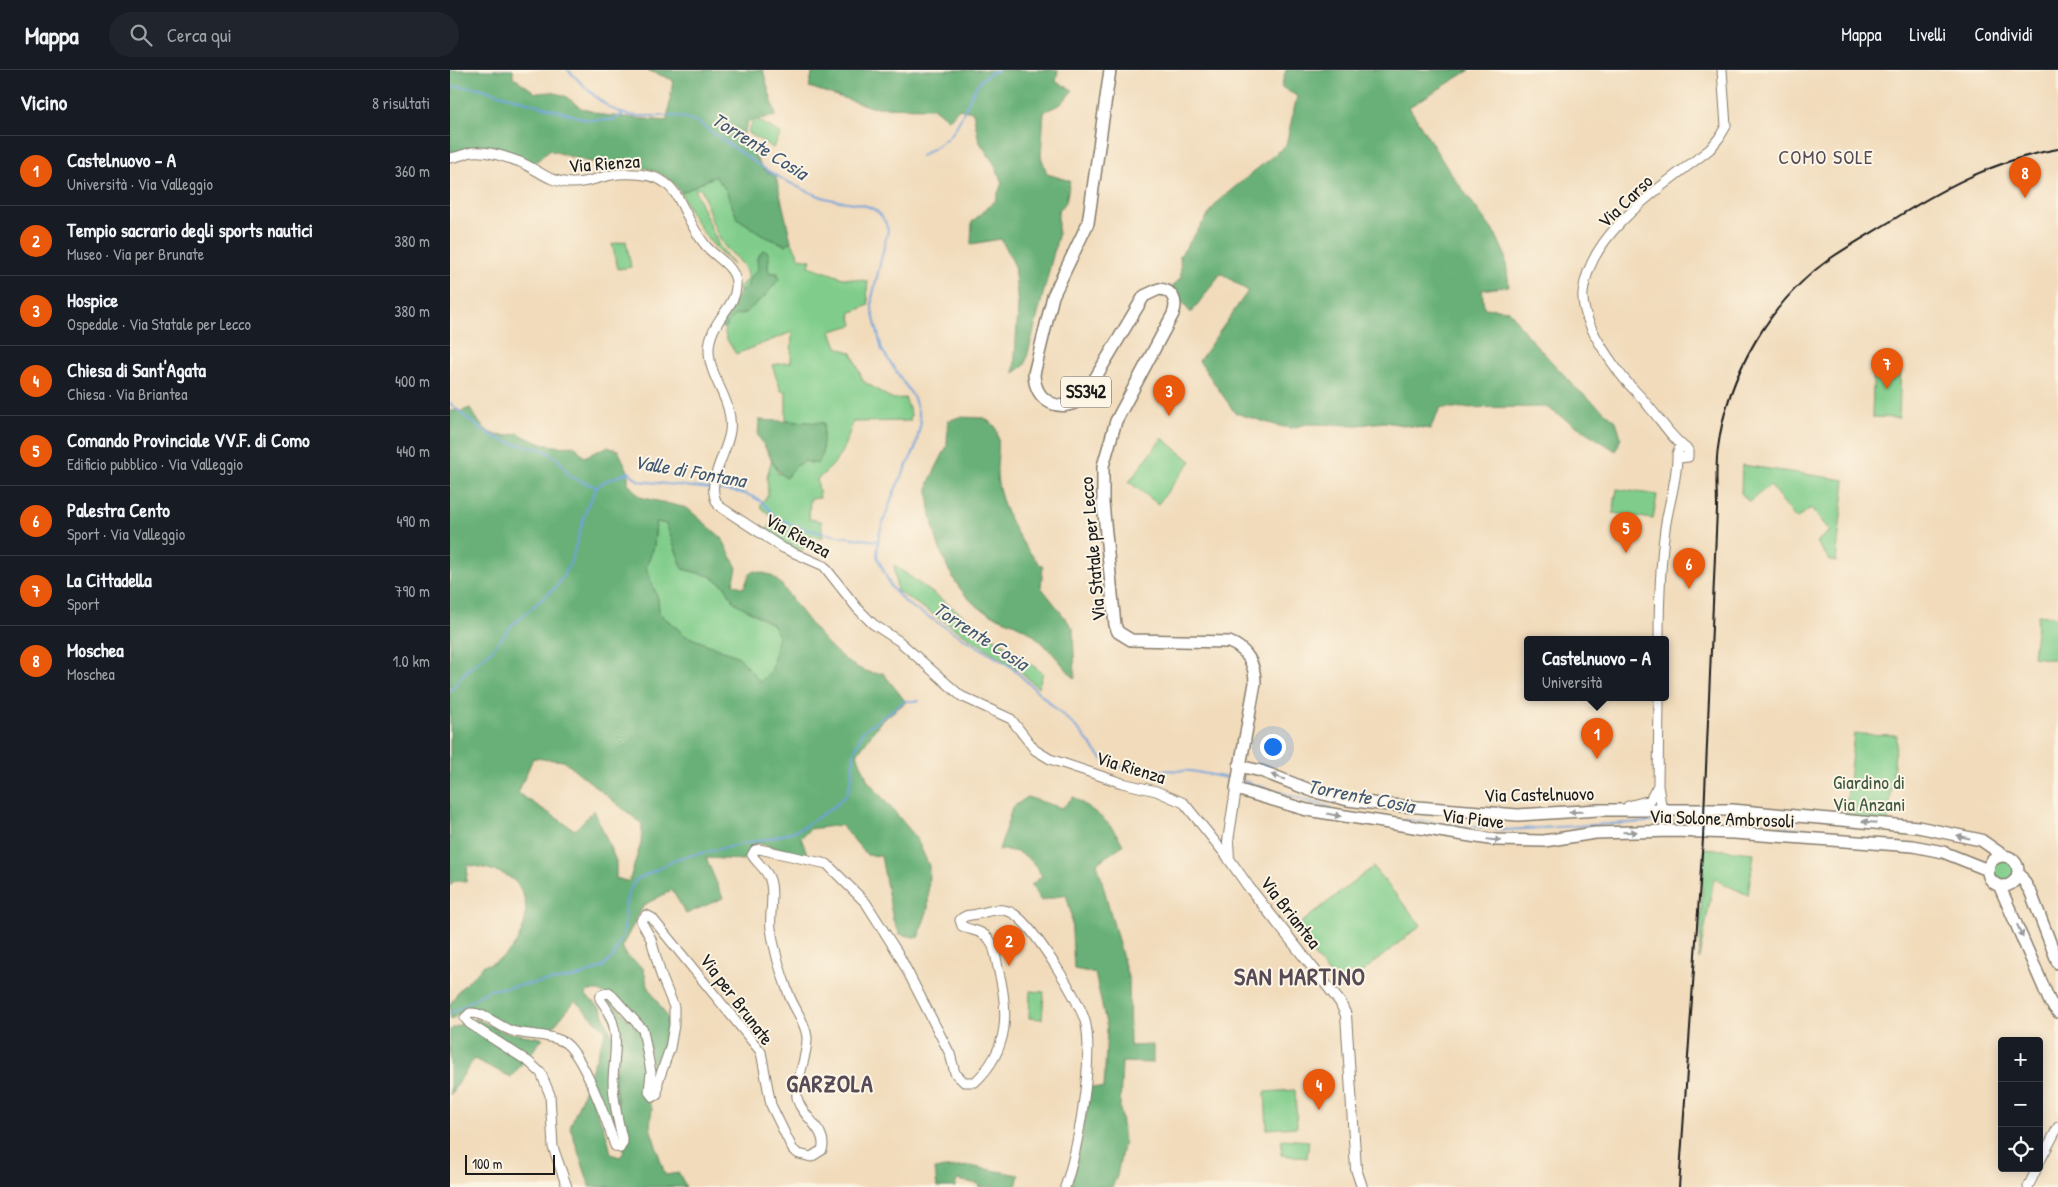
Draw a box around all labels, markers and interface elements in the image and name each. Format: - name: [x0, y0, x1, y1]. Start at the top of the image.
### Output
- search box: [109, 12, 459, 57]
- text: Mappa: [25, 19, 79, 51]
- icon: search: [127, 21, 155, 49]
- text: Cerca qui: [167, 22, 232, 48]
- text: Mappa: [1841, 22, 1882, 47]
- text: Livelli: [1910, 22, 1946, 47]
- text: Condividi: [1974, 22, 2033, 47]
- text: Vicino: [20, 88, 67, 117]
- text: 8 risultati: [372, 92, 430, 114]
- water label: Torrente Cosia: [707, 105, 815, 187]
- district label: COMO SOLE: [1778, 143, 1874, 170]
- text: Castelnuovo - A: [67, 147, 176, 173]
- street label: Via Rienza: [567, 148, 641, 178]
- pin: 8: [2009, 157, 2041, 198]
- text: 1: [33, 160, 39, 182]
- text: 360 m: [395, 160, 430, 182]
- street label: Via Carso: [1592, 168, 1658, 234]
- text: Università · Via Valleggio: [67, 173, 213, 195]
- text: Tempio sacrario degli sports nautici: [67, 217, 313, 243]
- text: 2: [32, 230, 40, 252]
- text: 380 m: [394, 230, 430, 252]
- text: Museo · Via per Brunate: [67, 243, 204, 265]
- text: Hospice: [67, 287, 118, 313]
- text: 3: [32, 300, 40, 322]
- text: 380 m: [394, 300, 430, 322]
- text: Ospedale · Via Statale per Lecco: [67, 313, 251, 335]
- pin: 7: [1871, 348, 1903, 389]
- text: Chiesa di Sant'Agata: [67, 357, 206, 383]
- text: 4: [33, 370, 39, 392]
- text: 400 m: [395, 370, 430, 392]
- pin: 3: [1153, 375, 1185, 416]
- road number: SS342: [1061, 376, 1111, 408]
- text: Chiesa · Via Briantea: [67, 383, 187, 405]
- text: Comando Provinciale VV.F. di Como: [67, 427, 310, 453]
- text: 5: [33, 440, 39, 462]
- text: 440 m: [396, 440, 430, 462]
- water label: Valle di Fontana: [632, 447, 750, 494]
- text: Edificio pubblico · Via Valleggio: [67, 453, 243, 475]
- street label: Via Statale per Lecco: [1073, 475, 1111, 622]
- text: Palestra Cento: [67, 497, 170, 523]
- street label: Via Rienza: [760, 506, 836, 564]
- text: 6: [33, 510, 39, 532]
- text: 490 m: [396, 510, 430, 532]
- pin: 5: [1610, 512, 1642, 553]
- text: Sport · Via Valleggio: [67, 523, 185, 545]
- pin: 6: [1673, 548, 1705, 589]
- text: La Cittadella: [67, 567, 152, 593]
- text: 7: [32, 580, 40, 602]
- text: 790 m: [394, 580, 430, 602]
- text: Sport: [67, 593, 99, 615]
- water label: Torrente Cosia: [929, 595, 1036, 678]
- popup: [1524, 636, 1669, 701]
- text: Moschea: [67, 637, 124, 663]
- text: Castelnuovo - A: [1542, 645, 1651, 671]
- text: 8: [33, 650, 39, 672]
- text: 1.0 km: [392, 650, 430, 672]
- text: Moschea: [67, 663, 115, 685]
- text: Università: [1542, 671, 1602, 693]
- pin: 1: [1581, 718, 1613, 759]
- your location: [1260, 734, 1286, 760]
- street label: Via Rienza: [1093, 744, 1169, 790]
- park label: Giardino di Via Anzani: [1832, 769, 1906, 817]
- water label: Torrente Cosia: [1305, 772, 1419, 820]
- one-way arrow: [1270, 773, 1285, 781]
- street label: Via Castelnuovo: [1484, 780, 1595, 808]
- street label: Via Piave: [1440, 801, 1506, 835]
- street label: Via Solone Ambrosoli: [1649, 802, 1795, 834]
- one-way arrow: [1567, 808, 1583, 816]
- one-way arrow: [1326, 812, 1342, 820]
- one-way arrow: [1861, 818, 1877, 826]
- one-way arrow: [1623, 828, 1639, 836]
- one-way arrow: [1955, 832, 1971, 840]
- one-way arrow: [1487, 836, 1503, 844]
- street label: Via Briantea: [1254, 870, 1328, 954]
- one-way arrow: [2016, 924, 2024, 938]
- pin: 2: [993, 925, 1025, 966]
- street label: Via per Brunate: [694, 948, 780, 1051]
- district label: SAN MARTINO: [1234, 960, 1366, 992]
- map controls: [1998, 1037, 2043, 1172]
- button: +: [1998, 1037, 2043, 1082]
- district label: GARZOLA: [786, 1067, 874, 1099]
- pin: 4: [1303, 1069, 1335, 1110]
- button: −: [1998, 1082, 2043, 1127]
- button: locate: [1998, 1127, 2043, 1172]
- scale bar: [465, 1152, 555, 1175]
- text: 100 m: [472, 1154, 502, 1173]

